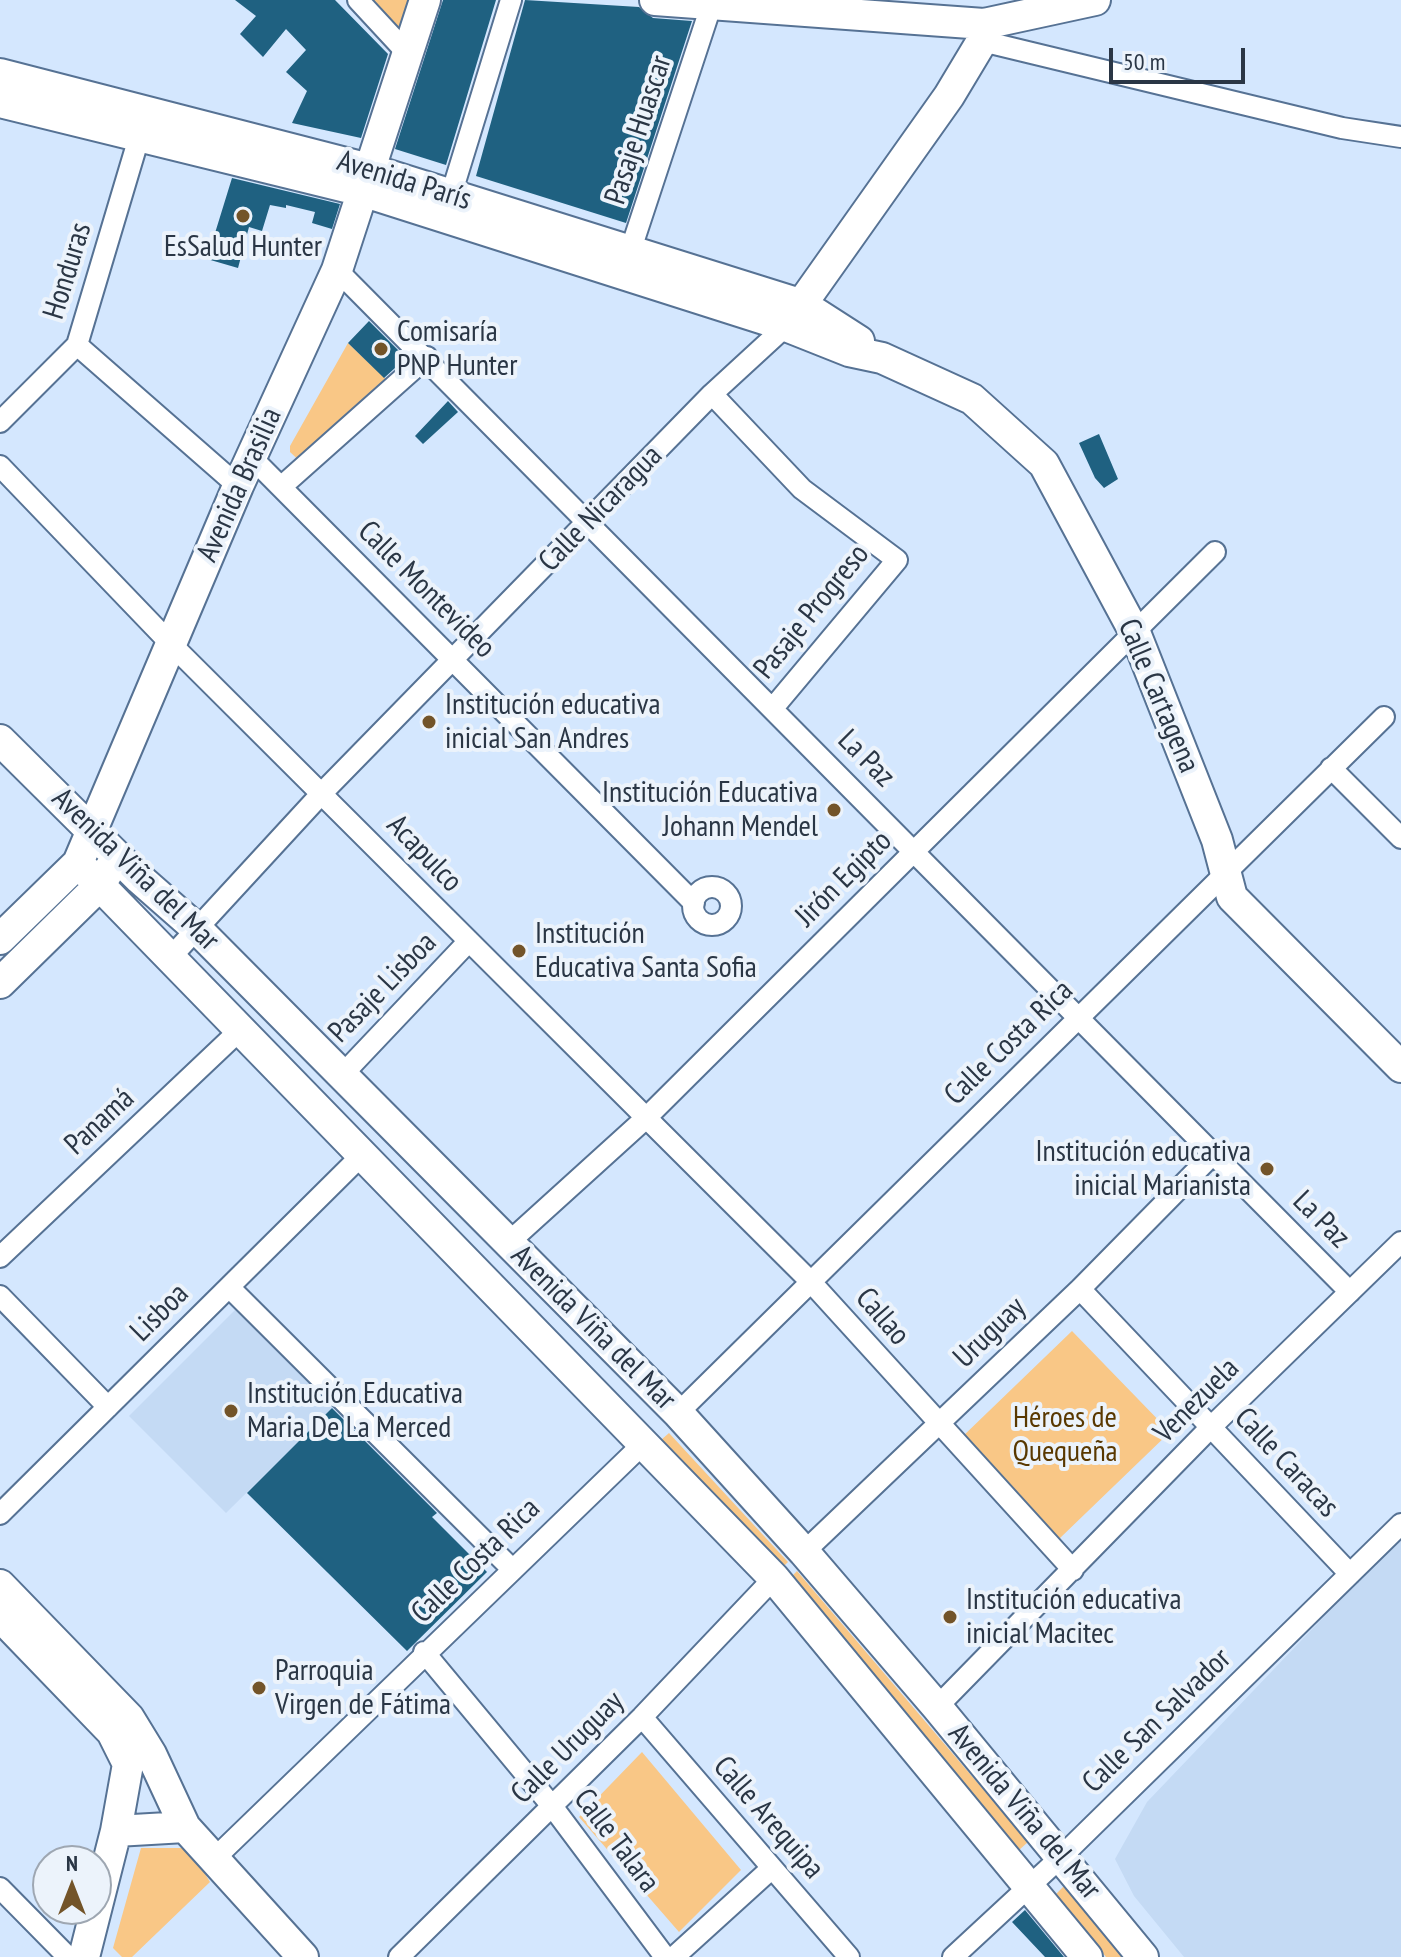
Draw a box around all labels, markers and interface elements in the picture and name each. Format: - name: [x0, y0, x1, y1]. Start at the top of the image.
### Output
- scale bar: [1113, 32, 1249, 82]
- text: 50 m: [1123, 46, 1165, 77]
- street label: Pasaje Huascar: [598, 51, 680, 209]
- street label: Avenida París: [333, 144, 475, 218]
- marker: EsSalud Hunter: [234, 207, 252, 225]
- street label: Honduras: [36, 219, 100, 323]
- place label: EsSalud Hunter: [164, 229, 322, 265]
- place label: Comisaría PNP Hunter: [397, 314, 517, 384]
- marker: Comisaría PNP Hunter: [372, 340, 390, 358]
- street label: Avenida Brasilia: [190, 402, 290, 568]
- street label: Calle Nicaragua: [532, 438, 670, 580]
- street label: Calle Montevideo: [350, 514, 502, 666]
- street label: Pasaje Progreso: [747, 537, 877, 687]
- street label: Calle Cartagena: [1110, 614, 1206, 778]
- place label: Institución educativa inicial San Andres: [445, 687, 660, 758]
- marker: Institución educativa inicial San Andres: [420, 713, 438, 731]
- street label: La Paz: [830, 723, 902, 795]
- place label: Institución Educativa Johann Mendel: [602, 775, 818, 846]
- street label: Avenida Viña del Mar: [44, 781, 226, 959]
- marker: Institución Educativa Johann Mendel: [825, 801, 843, 819]
- street label: Acapulco: [379, 808, 469, 900]
- street label: Jirón Egipto: [789, 824, 899, 934]
- place label: Institución Educativa Santa Sofia: [535, 916, 757, 986]
- street label: Pasaje Lisboa: [322, 925, 444, 1051]
- marker: Institución Educativa Santa Sofia: [510, 942, 528, 960]
- street label: Calle Costa Rica: [937, 973, 1081, 1113]
- street label: Panamá: [58, 1081, 142, 1163]
- place label: Institución educativa inicial Marianista: [1036, 1134, 1251, 1204]
- marker: Institución educativa inicial Marianista: [1258, 1160, 1276, 1178]
- street label: La Paz: [1285, 1184, 1357, 1256]
- street label: Avenida Viña del Mar: [503, 1238, 683, 1418]
- street label: Lisboa: [124, 1277, 196, 1349]
- street label: Callao: [847, 1281, 917, 1353]
- street label: Uruguay: [947, 1290, 1033, 1376]
- street label: Venezuela: [1147, 1351, 1247, 1451]
- place label: Institución Educativa Maria De La Merced: [247, 1376, 463, 1446]
- park label: Héroes de Quequeña: [1012, 1400, 1118, 1470]
- street label: Calle Caracas: [1226, 1401, 1346, 1525]
- marker: Institución Educativa Maria De La Merced: [222, 1402, 240, 1420]
- street label: Calle Costa Rica: [404, 1491, 548, 1631]
- place label: Institución educativa inicial Macitec: [966, 1582, 1181, 1652]
- marker: Institución educativa inicial Macitec: [941, 1608, 959, 1626]
- street label: Calle San Salvador: [1075, 1641, 1239, 1801]
- place label: Parroquia Virgen de Fátima: [275, 1653, 451, 1724]
- marker: Parroquia Virgen de Fátima: [250, 1679, 268, 1697]
- street label: Calle Uruguay: [504, 1684, 632, 1812]
- street label: Avenida Viña del Mar: [940, 1717, 1108, 1907]
- street label: Calle Arequipa: [705, 1750, 831, 1886]
- street label: Calle Talara: [565, 1782, 667, 1900]
- north arrow: [32, 1845, 112, 1925]
- text: N: [66, 1849, 78, 1877]

